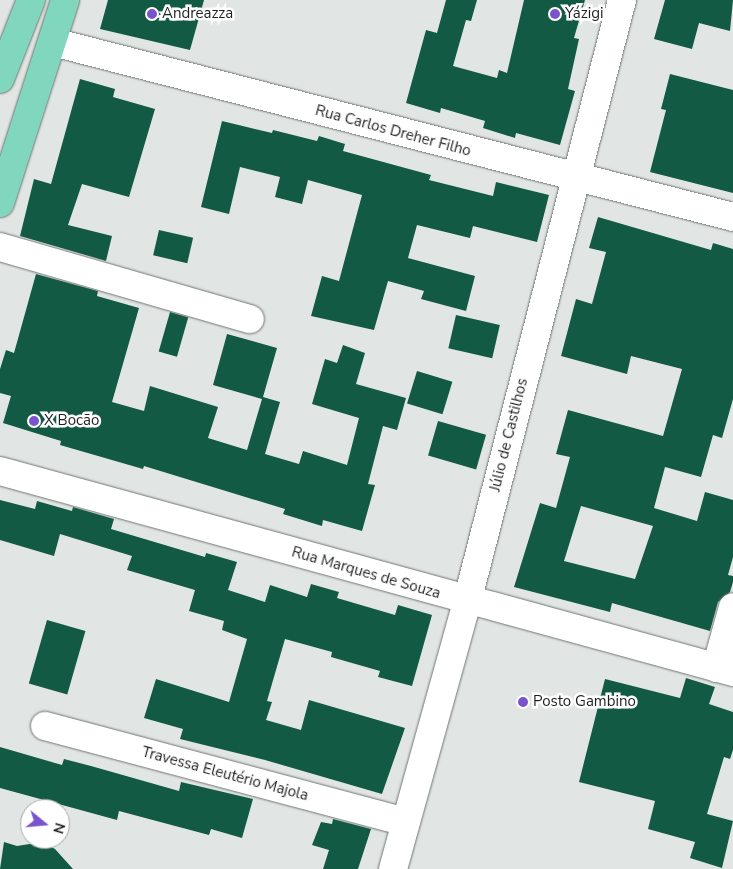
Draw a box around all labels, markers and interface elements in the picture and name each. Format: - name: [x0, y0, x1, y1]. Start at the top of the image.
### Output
- place label: Andreazza: [162, 5, 233, 23]
- place label: Yázigi: [565, 5, 603, 23]
- marker: Andreazza: [146, 8, 158, 20]
- marker: Yázigi: [549, 8, 561, 20]
- street label: Rua Carlos Dreher Filho: [313, 102, 473, 160]
- street label: Júlio de Castilhos: [486, 376, 532, 494]
- place label: X Bocão: [44, 412, 99, 430]
- marker: X Bocão: [28, 415, 40, 427]
- street label: Rua Marques de Souza: [290, 543, 442, 603]
- place label: Posto Gambino: [533, 693, 636, 711]
- marker: Posto Gambino: [517, 696, 529, 708]
- street label: Travessa Eleutério Majola: [140, 743, 310, 805]
- north arrow: [20, 799, 70, 849]
- text: N: [48, 820, 69, 836]

